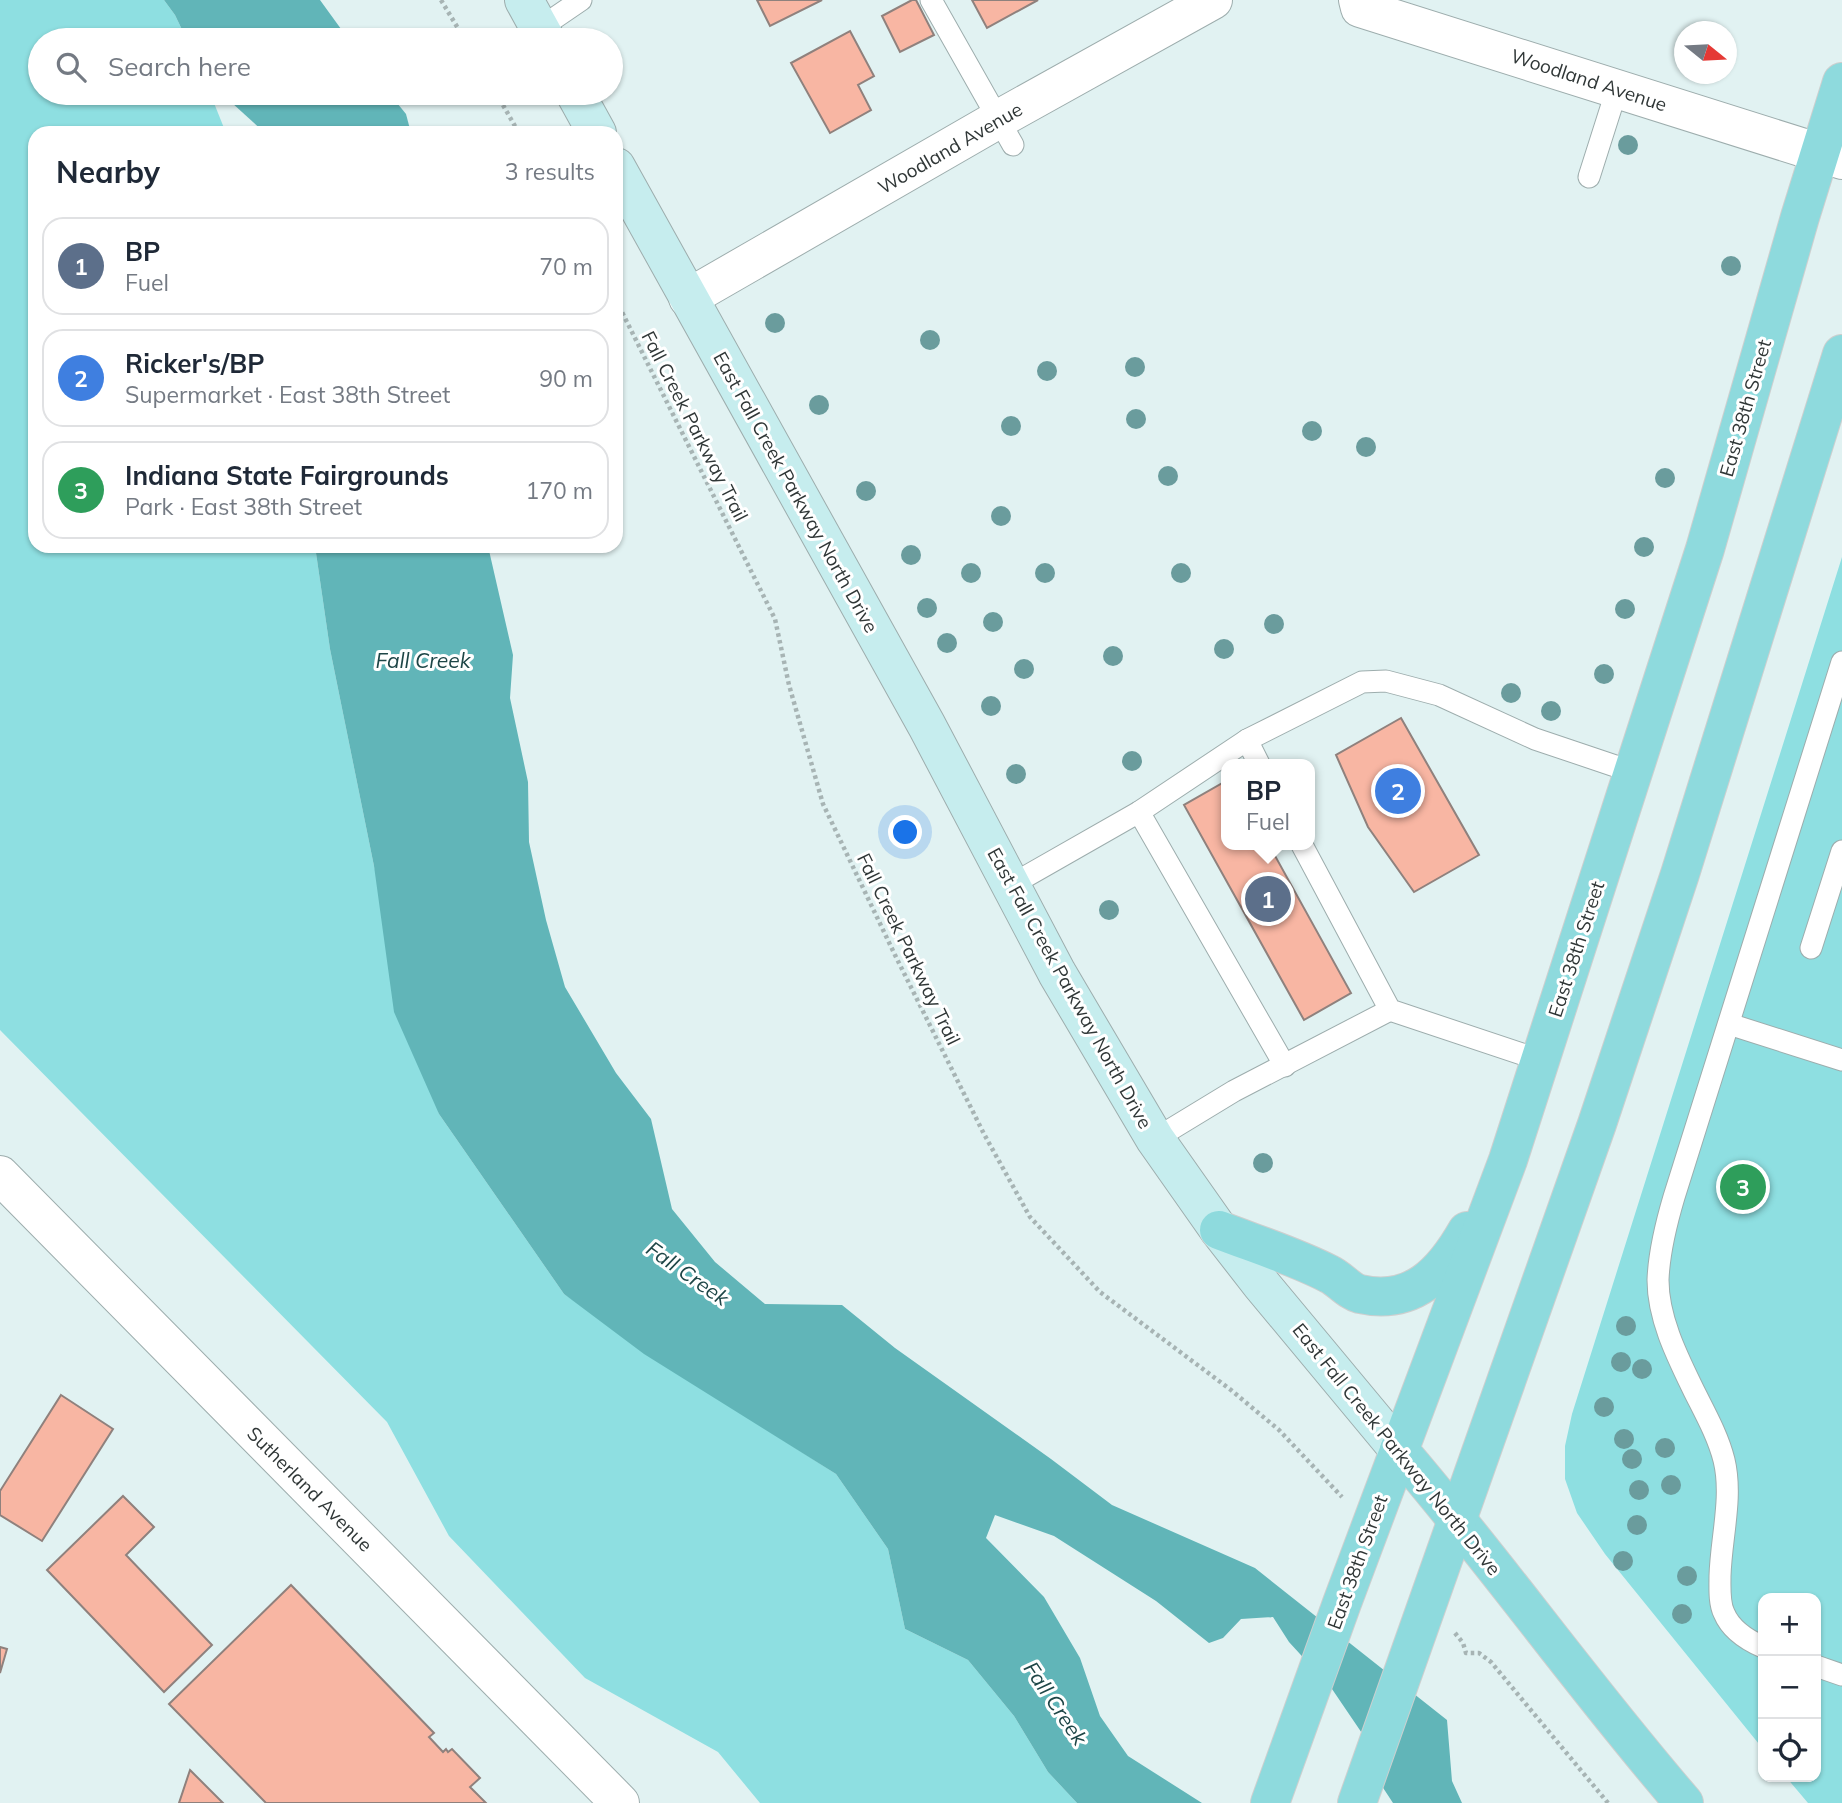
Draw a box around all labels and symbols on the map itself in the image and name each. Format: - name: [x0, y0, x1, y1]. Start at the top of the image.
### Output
- north arrow: [1674, 21, 1737, 84]
- street label: Woodland Avenue: [1508, 43, 1670, 117]
- street label: Woodland Avenue: [874, 97, 1026, 199]
- street label: Fall Creek Parkway Trail: [637, 327, 753, 525]
- street label: East 38th Street: [1714, 336, 1776, 479]
- street label: East Fall Creek Parkway North Drive: [708, 347, 884, 637]
- water label: Fall Creek: [376, 647, 472, 673]
- pin: 2: [1375, 765, 1421, 817]
- your location: [888, 815, 922, 849]
- street label: East Fall Creek Parkway North Drive: [982, 843, 1158, 1133]
- street label: Fall Creek Parkway Trail: [852, 849, 966, 1049]
- pin: 1: [1245, 873, 1291, 925]
- street label: East 38th Street: [1543, 878, 1609, 1020]
- pin: 3: [1720, 1161, 1766, 1213]
- water label: Fall Creek: [642, 1235, 735, 1312]
- street label: East Fall Creek Parkway North Drive: [1288, 1318, 1506, 1580]
- street label: Sutherland Avenue: [242, 1421, 378, 1557]
- street label: East 38th Street: [1322, 1491, 1393, 1633]
- water label: Fall Creek: [1019, 1656, 1094, 1751]

